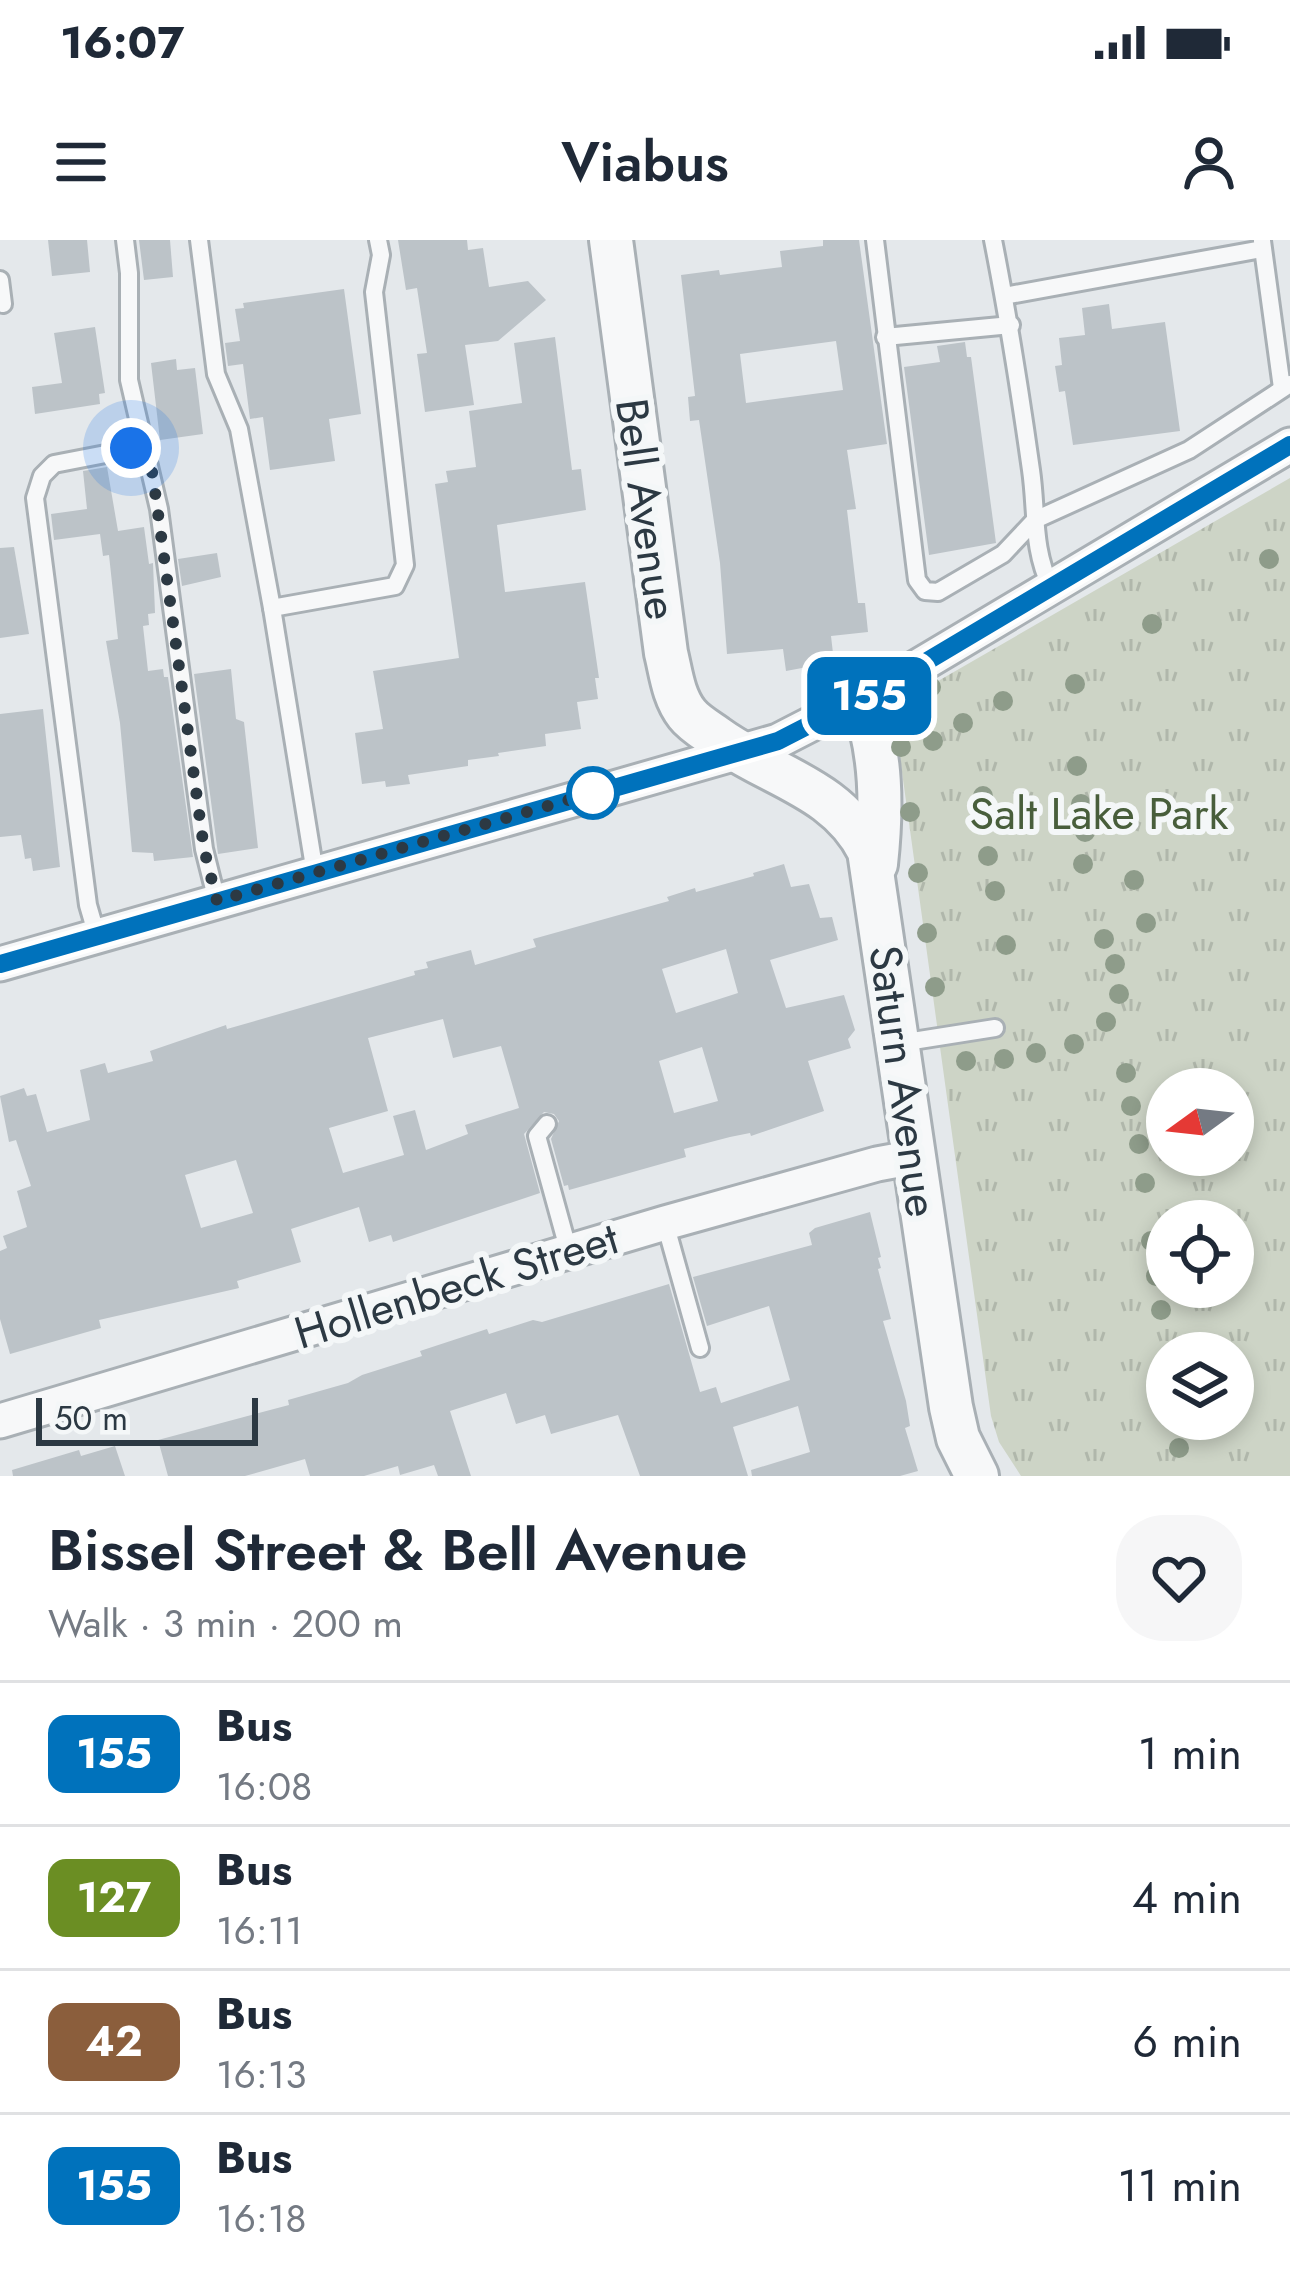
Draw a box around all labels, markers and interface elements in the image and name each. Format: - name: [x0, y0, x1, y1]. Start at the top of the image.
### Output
- text: 16:07: [60, 10, 184, 75]
- text: Viabus: [561, 123, 729, 201]
- icon: menu: [48, 129, 114, 195]
- icon: person: [1176, 129, 1242, 195]
- street label: Bell Avenue: [599, 394, 694, 624]
- your location: [101, 418, 161, 478]
- line badge: 155: [800, 657, 938, 735]
- text: 155: [831, 665, 907, 726]
- unlabelled marker: [568, 768, 618, 818]
- park label: Salt Lake Park: [970, 781, 1229, 846]
- street label: Saturn Avenue: [852, 941, 955, 1221]
- north arrow: [1146, 1068, 1254, 1176]
- map controls: [1146, 1068, 1254, 1440]
- button: locate: [1146, 1200, 1254, 1308]
- street label: Hollenbeck Street: [286, 1205, 626, 1366]
- button: layers: [1146, 1332, 1254, 1440]
- scale bar: [36, 1392, 258, 1445]
- text: 50 m: [54, 1395, 128, 1442]
- text: Bissel Street & Bell Avenue: [48, 1509, 747, 1591]
- button: heart: [1116, 1515, 1242, 1641]
- text: Walk · 3 min · 200 m: [48, 1595, 403, 1652]
- text: Bus: [216, 1693, 292, 1758]
- text: 1 min: [1138, 1721, 1242, 1786]
- text: 155: [76, 1723, 152, 1784]
- text: 16:08: [216, 1758, 312, 1815]
- text: Bus: [216, 1837, 292, 1902]
- text: 4 min: [1132, 1865, 1242, 1930]
- text: 127: [77, 1867, 151, 1928]
- text: 16:11: [216, 1902, 303, 1959]
- text: Bus: [216, 1981, 292, 2046]
- text: 6 min: [1132, 2009, 1242, 2074]
- text: 42: [86, 2011, 142, 2072]
- text: 16:13: [216, 2046, 307, 2103]
- text: Bus: [216, 2125, 292, 2190]
- text: 11 min: [1118, 2153, 1242, 2218]
- text: 155: [76, 2155, 152, 2216]
- text: 16:18: [216, 2190, 307, 2247]

